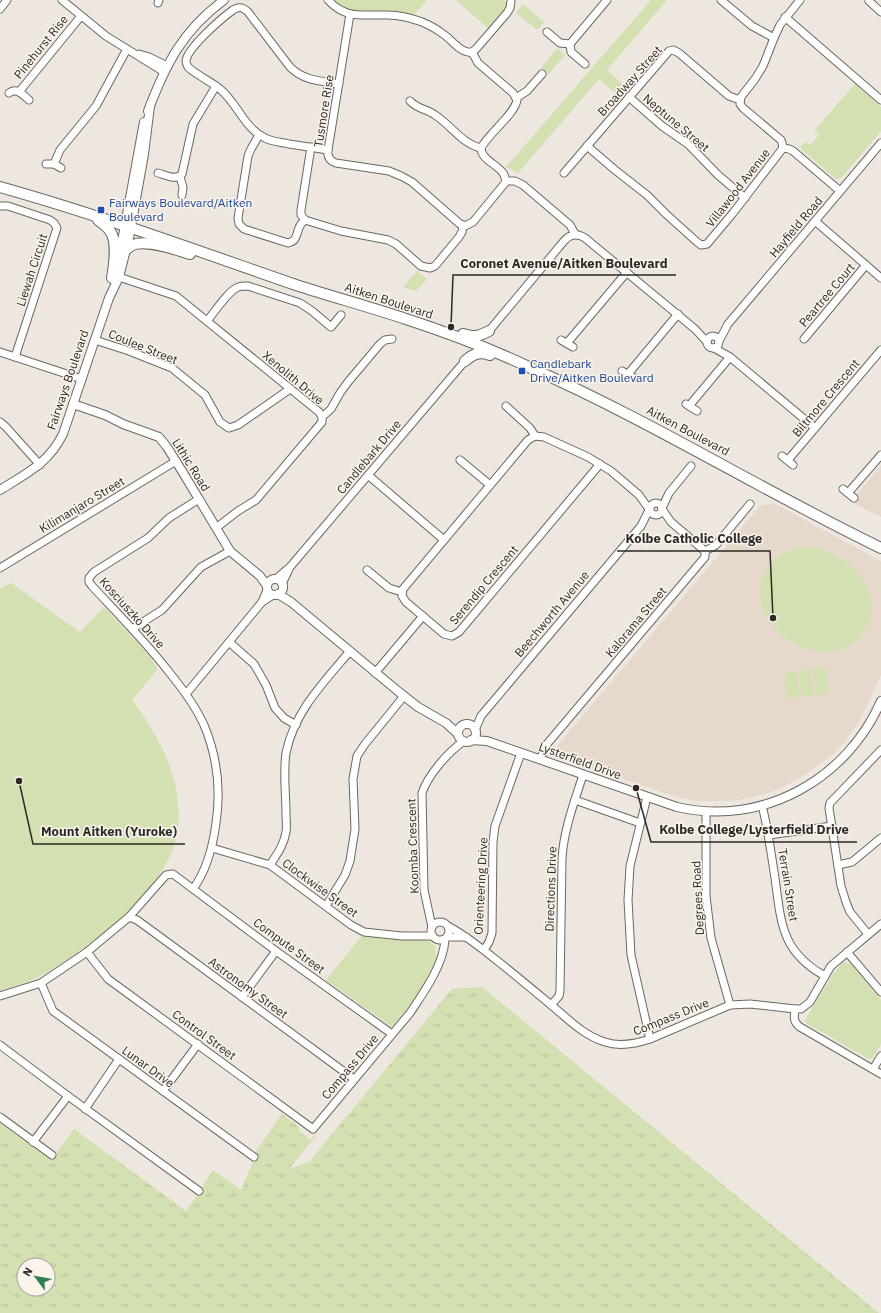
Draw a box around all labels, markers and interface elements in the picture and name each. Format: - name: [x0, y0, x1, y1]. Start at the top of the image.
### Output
- street label: Pinehurst Rise: [10, 11, 71, 82]
- street label: Broadway Street: [594, 42, 665, 119]
- street label: Tusmore Rise: [310, 73, 337, 148]
- street label: Neptune Street: [640, 90, 713, 155]
- street label: Villawood Avenue: [702, 145, 773, 230]
- street label: Hayfield Road: [766, 193, 825, 260]
- place label: Fairways Boulevard/Aitken Boulevard: [109, 195, 252, 224]
- marker: Fairways Boulevard/Aitken Boulevard: [96, 205, 106, 215]
- street label: Liewah Circuit: [13, 232, 50, 308]
- callout: Coronet Avenue/Aitken Boulevard: [453, 250, 676, 275]
- text: Coronet Avenue/Aitken Boulevard: [460, 255, 668, 272]
- street label: Peartree Court: [796, 260, 858, 330]
- street label: Aitken Boulevard: [343, 279, 435, 322]
- street label: Coulee Street: [106, 326, 180, 367]
- street label: Fairways Boulevard: [43, 328, 92, 432]
- street label: Xenolith Drive: [260, 348, 327, 408]
- place label: Candlebark Drive/Aitken Boulevard: [530, 356, 654, 385]
- street label: Biltmore Crescent: [789, 356, 863, 440]
- marker: Candlebark Drive/Aitken Boulevard: [517, 366, 527, 376]
- street label: Aitken Boulevard: [644, 402, 732, 459]
- street label: Candlebark Drive: [333, 416, 404, 497]
- street label: Lithic Road: [169, 436, 214, 494]
- street label: Kilimanjaro Street: [36, 473, 127, 536]
- callout: Kolbe Catholic College: [617, 526, 770, 551]
- text: Kolbe Catholic College: [626, 530, 762, 547]
- street label: Serendip Crescent: [446, 542, 521, 627]
- street label: Beechworth Avenue: [511, 567, 592, 660]
- street label: Kosciuszko Drive: [97, 574, 169, 652]
- street label: Kalorama Street: [602, 583, 669, 660]
- street label: Lysterfield Drive: [537, 739, 624, 783]
- street label: Koomba Crescent: [403, 798, 422, 894]
- callout: Kolbe College/Lysterfield Drive: [651, 817, 857, 842]
- callout: Mount Aitken (Yuroke): [33, 819, 185, 844]
- text: Kolbe College/Lysterfield Drive: [659, 821, 849, 838]
- text: Mount Aitken (Yuroke): [41, 823, 177, 840]
- street label: Orienteering Drive: [470, 836, 491, 935]
- street label: Directions Drive: [542, 846, 559, 932]
- street label: Terrain Street: [775, 847, 802, 922]
- street label: Clockwise Street: [279, 855, 361, 920]
- street label: Degrees Road: [688, 860, 707, 936]
- street label: Compute Street: [251, 915, 328, 977]
- street label: Astronomy Street: [206, 954, 291, 1021]
- street label: Compass Drive: [631, 994, 711, 1039]
- street label: Control Street: [169, 1006, 239, 1063]
- street label: Compass Drive: [318, 1031, 381, 1102]
- street label: Lunar Drive: [119, 1043, 178, 1091]
- north arrow: [16, 1257, 56, 1297]
- text: N: [19, 1265, 36, 1279]

